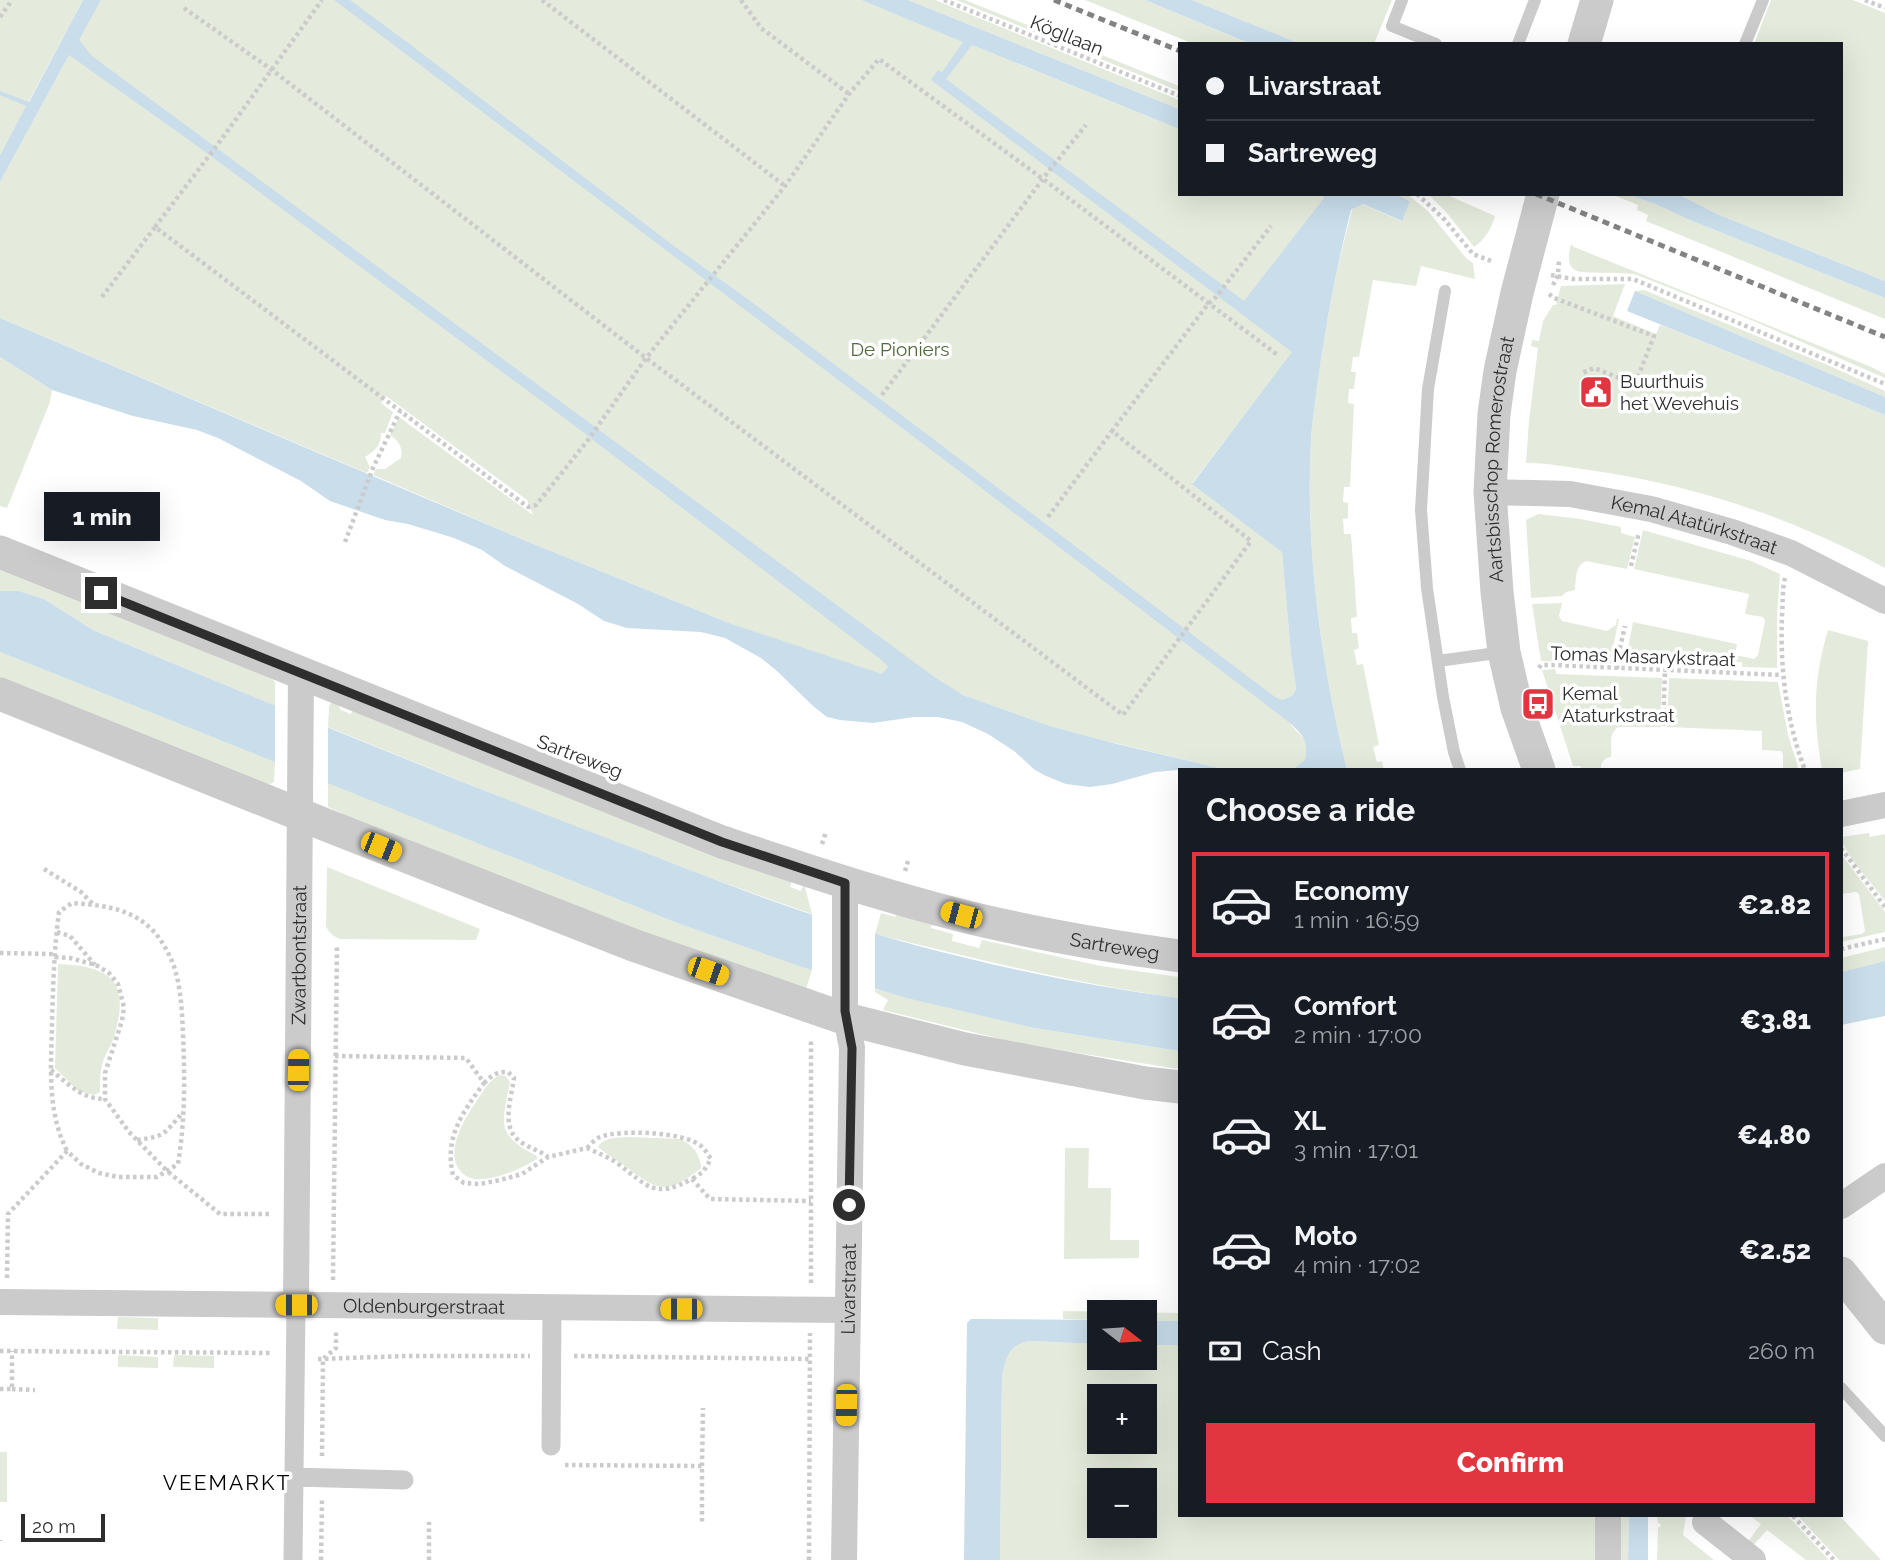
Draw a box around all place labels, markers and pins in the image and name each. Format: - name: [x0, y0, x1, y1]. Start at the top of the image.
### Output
- place label: Buurthuis het Wevehuis: [1620, 370, 1739, 414]
- public building icon: Buurthuis het Wevehuis: [1577, 373, 1615, 411]
- place label: Kemal Ataturkstraat: [1562, 682, 1675, 726]
- bus stop icon: Kemal Ataturkstraat: [1519, 685, 1557, 723]

